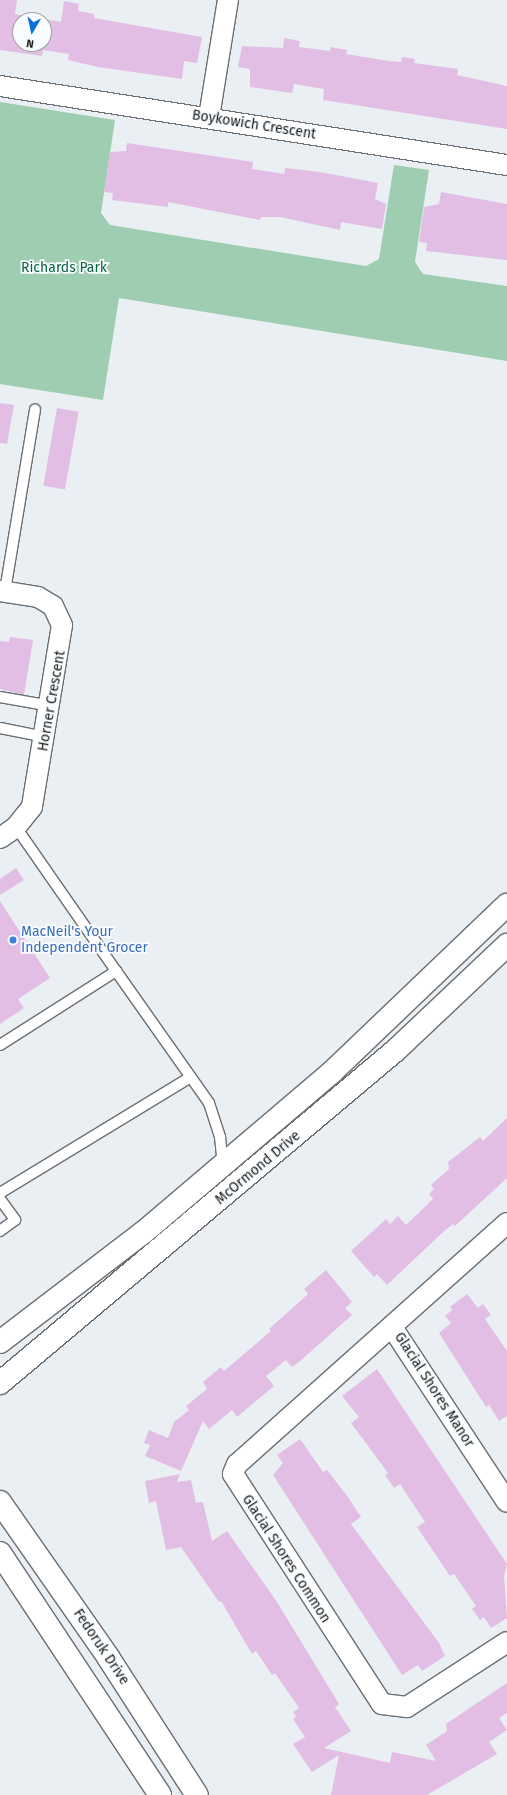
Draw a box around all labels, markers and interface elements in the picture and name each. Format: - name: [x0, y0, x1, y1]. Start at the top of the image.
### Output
- north arrow: [12, 12, 52, 52]
- text: N: [26, 36, 35, 50]
- street label: Boykowich Crescent: [191, 107, 317, 143]
- park label: Richards Park: [21, 260, 107, 276]
- street label: Horner Crescent: [35, 649, 69, 753]
- place label: MacNeil's Your Independent Grocer: [21, 924, 148, 956]
- marker: MacNeil's Your Independent Grocer: [8, 935, 18, 945]
- street label: McOrmond Drive: [212, 1128, 304, 1208]
- street label: Glacial Shores Manor: [391, 1329, 477, 1451]
- street label: Glacial Shores Common: [238, 1492, 334, 1626]
- street label: Fedoruk Drive: [69, 1606, 133, 1688]

